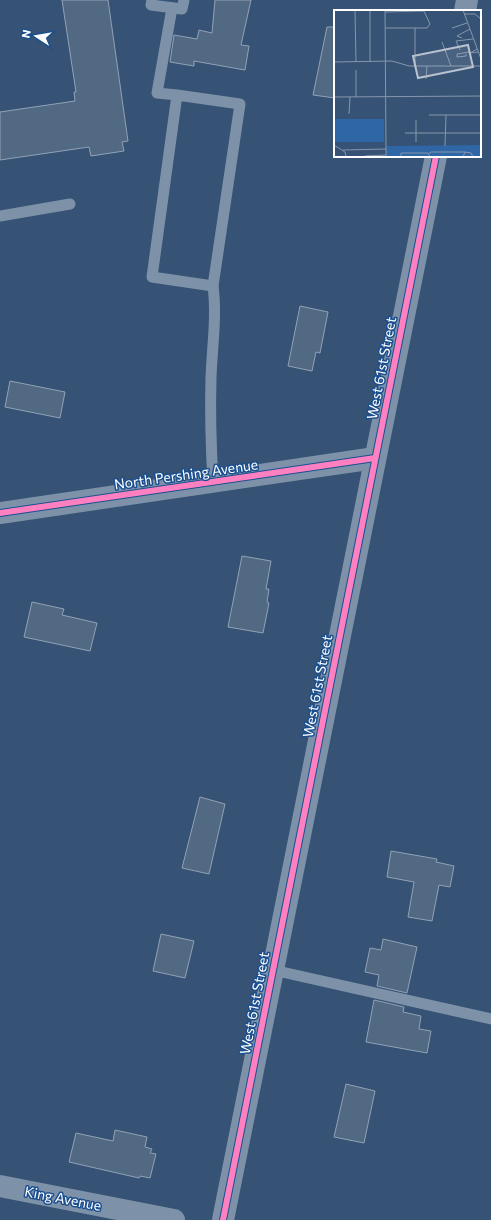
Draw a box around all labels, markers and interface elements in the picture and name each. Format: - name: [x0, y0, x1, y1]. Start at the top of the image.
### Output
- inset map: [334, 10, 481, 157]
- north arrow: [16, 16, 56, 56]
- text: N: [19, 28, 33, 39]
- street label: West 61st Street: [363, 315, 399, 421]
- street label: North Pershing Avenue: [113, 455, 259, 493]
- street label: West 61st Street: [299, 633, 335, 739]
- street label: West 61st Street: [236, 950, 272, 1056]
- street label: King Avenue: [23, 1182, 103, 1214]

